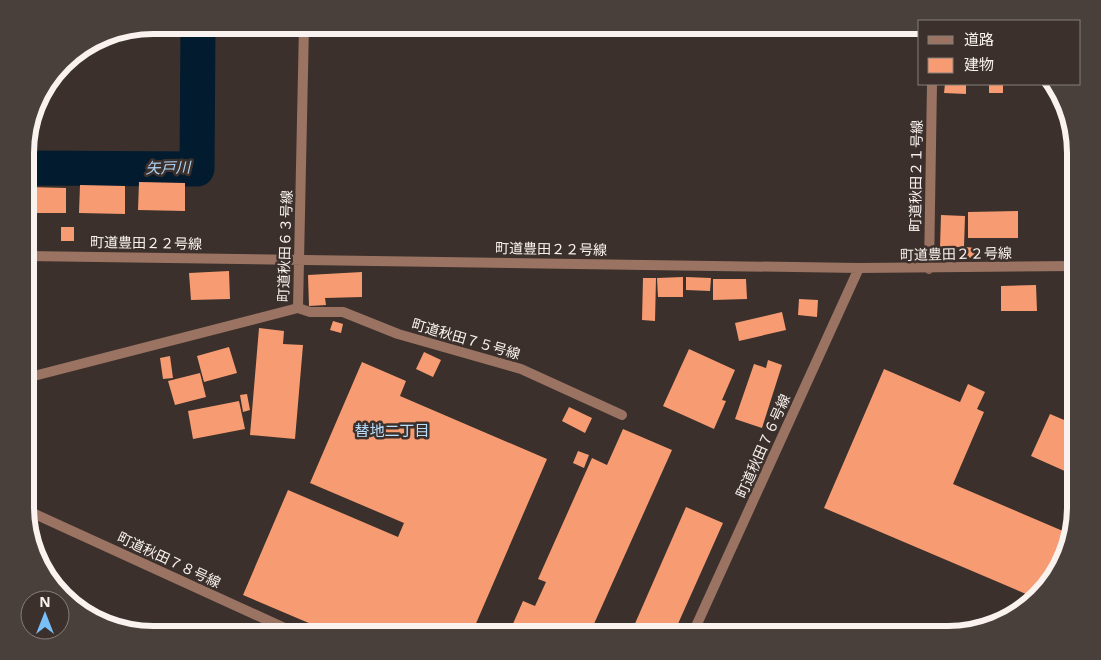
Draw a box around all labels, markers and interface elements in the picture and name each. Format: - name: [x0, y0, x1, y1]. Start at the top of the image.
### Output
- legend: [918, 20, 1081, 85]
- text: 道路: [964, 29, 994, 49]
- text: 建物: [964, 54, 994, 74]
- street label: 町道秋田２１号線: [905, 120, 926, 232]
- water label: 矢戸川: [145, 157, 193, 177]
- street label: 町道秋田６３号線: [273, 190, 296, 302]
- street label: 町道豊田２２号線: [90, 232, 202, 253]
- street label: 町道豊田２２号線: [495, 238, 607, 259]
- street label: 町道豊田２２号線: [900, 243, 1012, 264]
- street label: 町道秋田７５号線: [410, 314, 523, 363]
- street label: 町道秋田７６号線: [731, 391, 794, 501]
- district label: 替地二丁目: [354, 420, 430, 440]
- street label: 町道秋田７８号線: [114, 527, 224, 592]
- north arrow: [20, 590, 70, 640]
- text: N: [39, 592, 51, 611]

